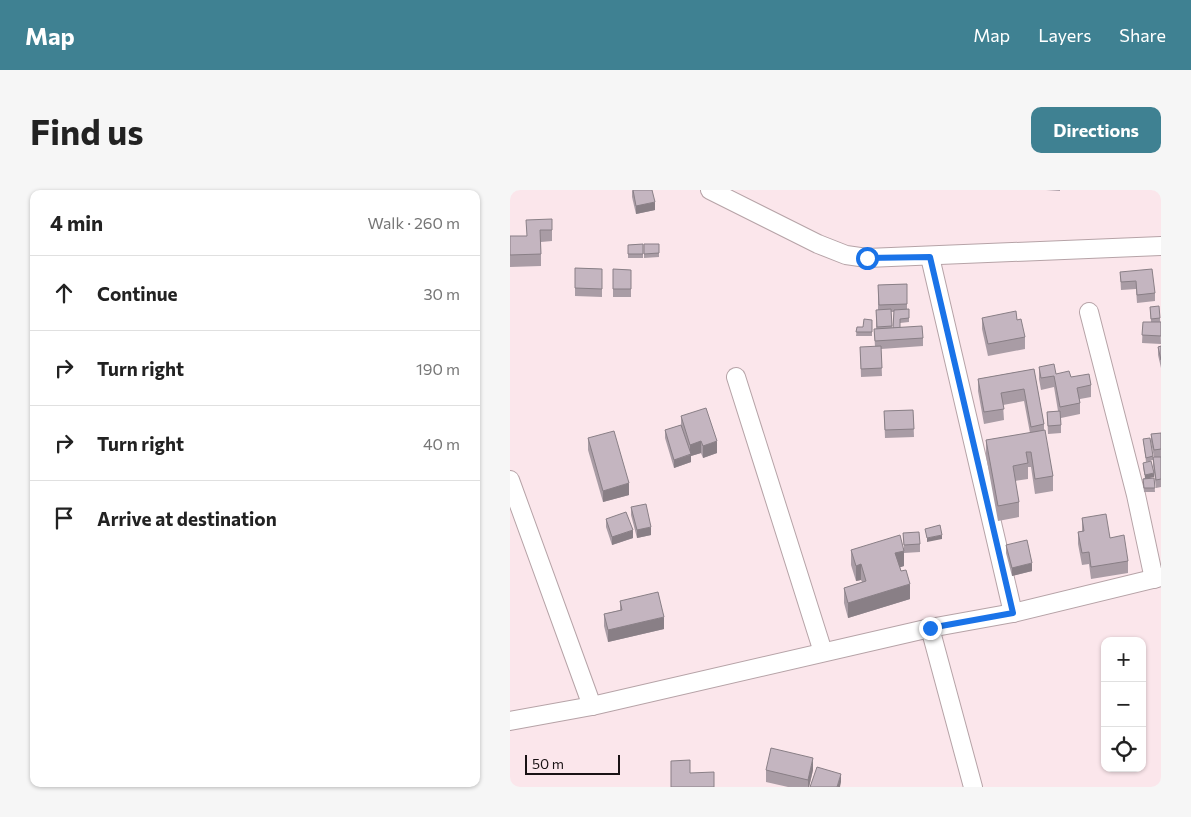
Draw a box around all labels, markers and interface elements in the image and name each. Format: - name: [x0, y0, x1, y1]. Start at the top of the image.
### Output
- text: Map: [25, 21, 75, 50]
- text: Map: [973, 24, 1010, 46]
- text: Layers: [1038, 24, 1091, 46]
- text: Share: [1119, 24, 1166, 46]
- button: Directions: [1031, 107, 1161, 153]
- text: Find us: [30, 109, 144, 152]
- text: 4 min: [50, 210, 103, 235]
- text: Walk · 260 m: [368, 213, 460, 232]
- route start: [856, 247, 879, 270]
- icon: ahead: [50, 279, 78, 307]
- text: Continue: [97, 282, 177, 305]
- text: 30 m: [423, 284, 460, 303]
- icon: right: [50, 354, 78, 382]
- text: Turn right: [97, 357, 184, 380]
- text: 190 m: [416, 359, 460, 378]
- icon: right: [50, 429, 78, 457]
- text: Turn right: [97, 432, 184, 455]
- text: 40 m: [423, 434, 460, 453]
- icon: arrive: [50, 504, 78, 532]
- text: Arrive at destination: [97, 507, 277, 530]
- route end: [919, 617, 942, 640]
- map controls: [1101, 637, 1146, 772]
- button: +: [1101, 637, 1146, 682]
- button: −: [1101, 682, 1146, 727]
- button: locate: [1101, 727, 1146, 772]
- scale bar: [525, 752, 620, 775]
- text: 50 m: [532, 755, 564, 772]

